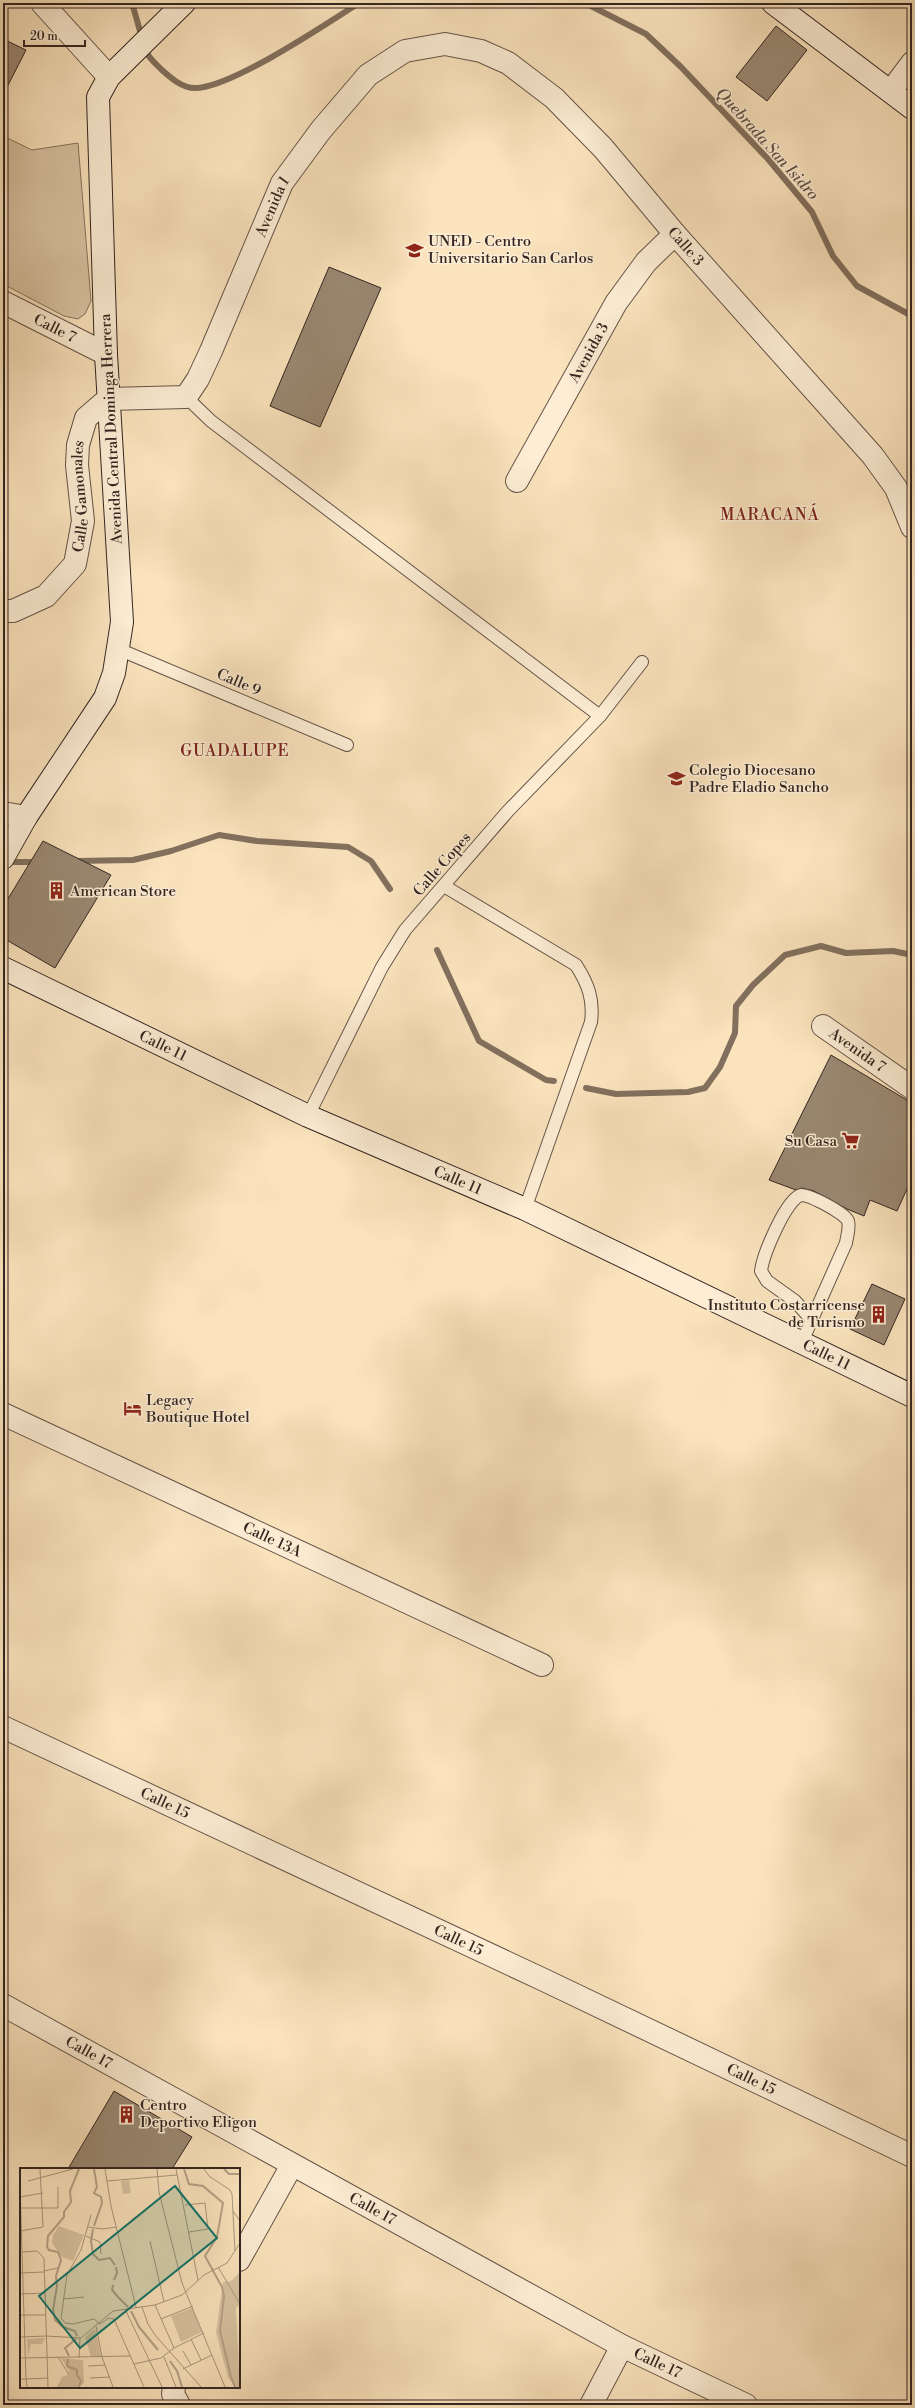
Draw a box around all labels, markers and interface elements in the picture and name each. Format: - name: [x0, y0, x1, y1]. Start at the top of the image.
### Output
- scale bar: [24, 22, 85, 48]
- text: 20 m: [30, 29, 58, 44]
- water label: Quebrada San Isidro: [712, 83, 823, 204]
- street label: Avenida 1: [251, 172, 294, 241]
- street label: Calle 3: [663, 223, 708, 270]
- place label: UNED - Centro Universitario San Carlos: [428, 232, 593, 268]
- school or university icon: UNED - Centro Universitario San Carlos: [405, 240, 425, 260]
- street label: Calle 7: [30, 310, 79, 347]
- street label: Avenida Central Dominga Herrera: [96, 313, 127, 546]
- street label: Avenida 3: [564, 319, 613, 387]
- street label: Calle Gamonales: [68, 438, 93, 554]
- district label: MARACANÁ: [720, 503, 820, 525]
- street label: Calle 9: [214, 665, 264, 700]
- district label: GUADALUPE: [180, 741, 290, 761]
- place label: Colegio Diocesano Padre Eladio Sancho: [689, 761, 829, 797]
- school or university icon: Colegio Diocesano Padre Eladio Sancho: [666, 769, 686, 789]
- street label: Calle Copes: [409, 828, 475, 900]
- building icon: American Store: [47, 881, 67, 901]
- place label: American Store: [69, 882, 176, 901]
- street label: Avenida 7: [824, 1023, 890, 1077]
- street label: Calle 11: [136, 1026, 190, 1066]
- supermarket icon: Su Casa: [840, 1131, 860, 1151]
- place label: Su Casa: [785, 1132, 837, 1151]
- street label: Calle 11: [430, 1162, 485, 1200]
- place label: Instituto Costarricense de Turismo: [708, 1296, 865, 1332]
- building icon: Instituto Costarricense de Turismo: [868, 1304, 888, 1324]
- street label: Calle 11: [799, 1336, 854, 1375]
- place label: Legacy Boutique Hotel: [145, 1391, 250, 1427]
- hotel icon: Legacy Boutique Hotel: [123, 1399, 143, 1419]
- street label: Calle 13A: [240, 1518, 305, 1562]
- street label: Calle 15: [137, 1784, 193, 1823]
- street label: Calle 15: [431, 1921, 486, 1960]
- street label: Calle 17: [62, 2032, 116, 2073]
- street label: Calle 15: [723, 2060, 779, 2099]
- place label: Centro Deportivo Eligon: [140, 2096, 257, 2132]
- building icon: Centro Deportivo Eligon: [117, 2104, 137, 2124]
- inset map: [20, 2168, 240, 2388]
- street label: Calle 17: [346, 2188, 400, 2230]
- street label: Calle 17: [630, 2344, 685, 2383]

